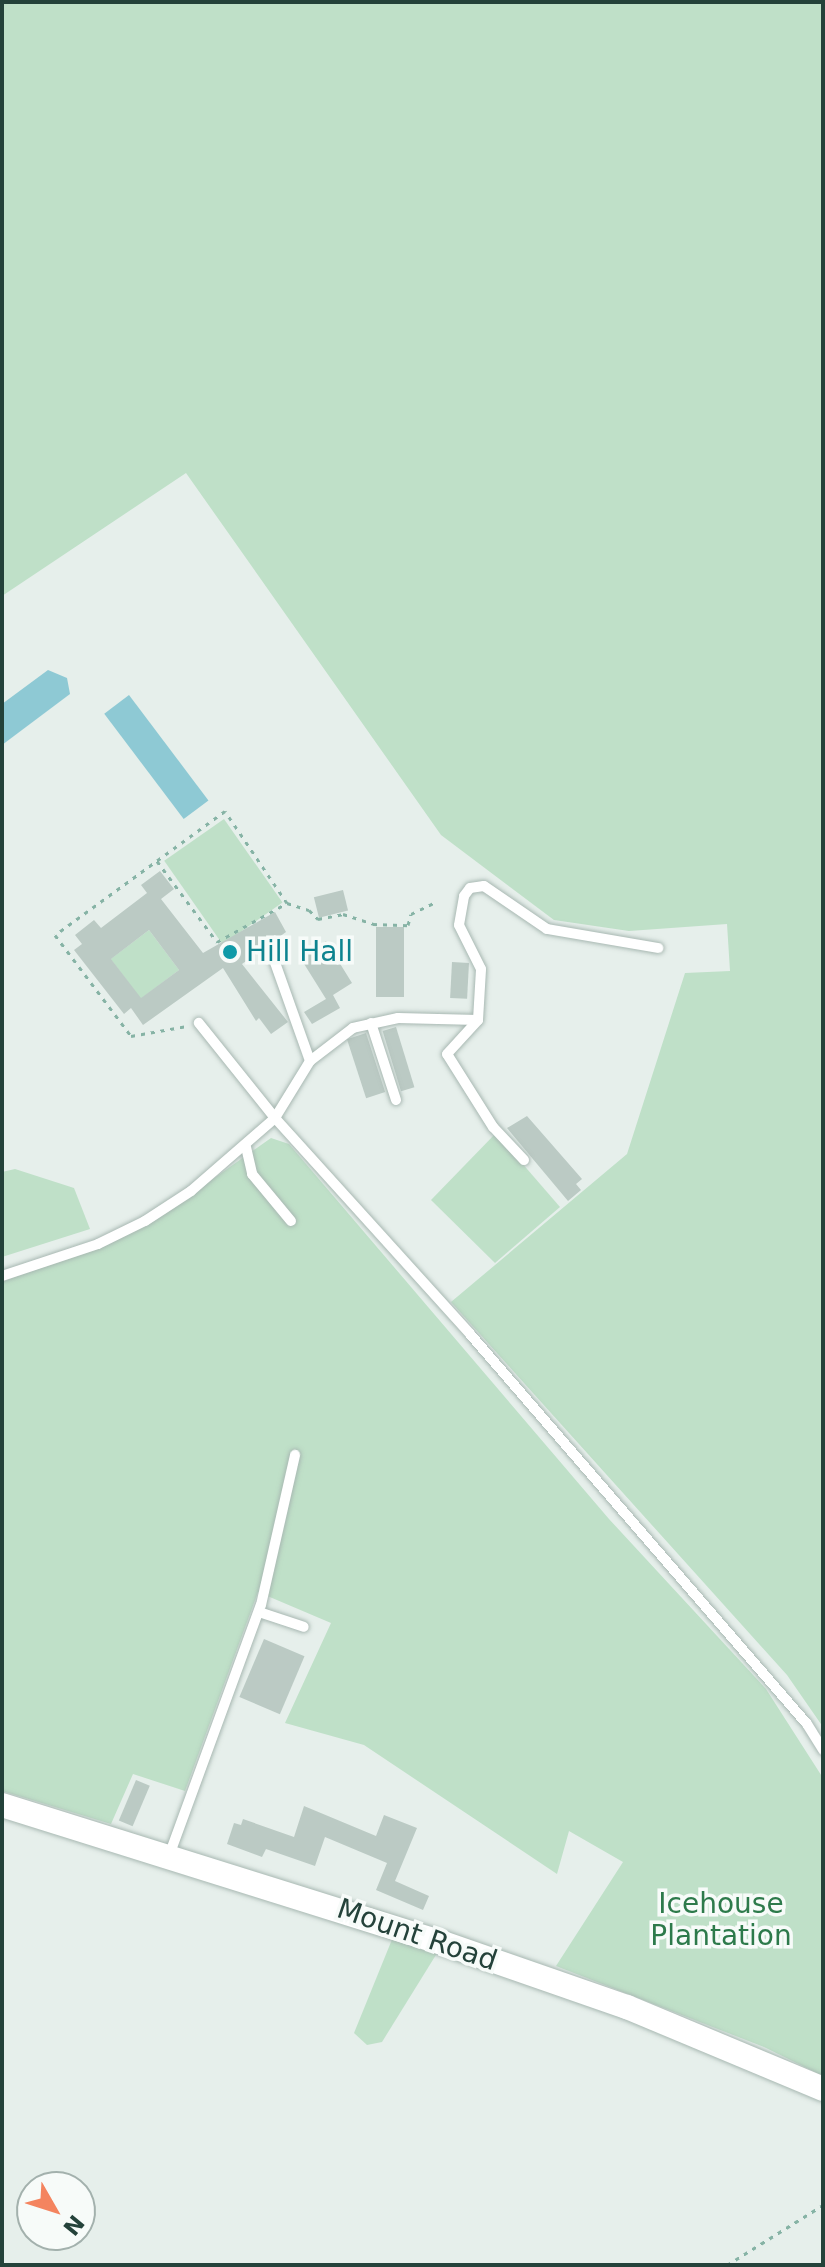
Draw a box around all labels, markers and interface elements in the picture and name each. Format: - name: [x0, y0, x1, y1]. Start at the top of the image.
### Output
- place label: Hill Hall: [246, 935, 353, 969]
- marker: Hill Hall: [221, 943, 239, 961]
- park label: Icehouse Plantation: [650, 1887, 792, 1953]
- street label: Mount Road: [333, 1892, 501, 1978]
- north arrow: [16, 2171, 96, 2251]
- text: N: [58, 2210, 89, 2240]

